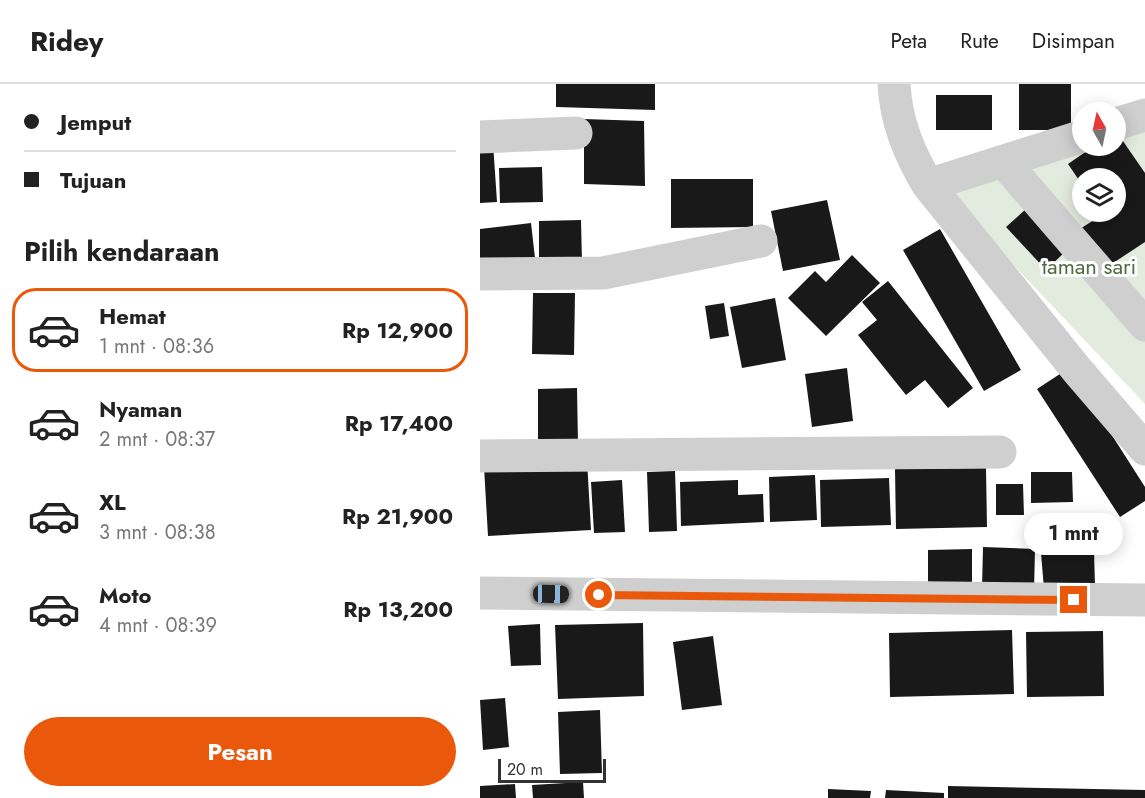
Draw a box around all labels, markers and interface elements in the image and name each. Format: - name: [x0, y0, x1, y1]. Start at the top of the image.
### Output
- text: Ridey: [30, 21, 103, 62]
- text: Peta: [890, 26, 927, 56]
- text: Rute: [960, 26, 999, 56]
- text: Disimpan: [1032, 26, 1115, 56]
- north arrow: [1072, 102, 1126, 156]
- map controls: [1072, 102, 1126, 222]
- text: Jemput: [60, 106, 131, 138]
- text: Tujuan: [60, 164, 126, 196]
- button: layers: [1072, 168, 1126, 222]
- text: Pilih kendaraan: [24, 232, 220, 271]
- park label: taman sari: [1042, 250, 1136, 282]
- text: Hemat: [99, 300, 166, 332]
- icon: car: [27, 303, 81, 357]
- text: Rp 12,900: [342, 314, 453, 346]
- text: 1 mnt · 08:36: [99, 332, 214, 361]
- text: Nyaman: [99, 393, 182, 425]
- icon: car: [27, 396, 81, 450]
- text: Rp 17,400: [345, 407, 453, 439]
- text: 2 mnt · 08:37: [99, 425, 215, 454]
- text: XL: [99, 486, 126, 518]
- icon: car: [27, 489, 81, 543]
- text: Rp 21,900: [342, 500, 453, 532]
- callout: 1 mnt: [1024, 513, 1124, 555]
- text: 3 mnt · 08:38: [99, 518, 216, 547]
- text: 1 mnt: [1048, 519, 1099, 548]
- text: Moto: [99, 579, 152, 611]
- route start: [585, 581, 612, 608]
- icon: car: [27, 582, 81, 636]
- car: [533, 585, 569, 603]
- route end: [1060, 586, 1087, 613]
- text: Rp 13,200: [343, 593, 453, 625]
- text: 4 mnt · 08:39: [99, 611, 217, 640]
- button: Pesan: [24, 717, 456, 786]
- scale bar: [498, 756, 606, 784]
- text: 20 m: [507, 758, 543, 781]

